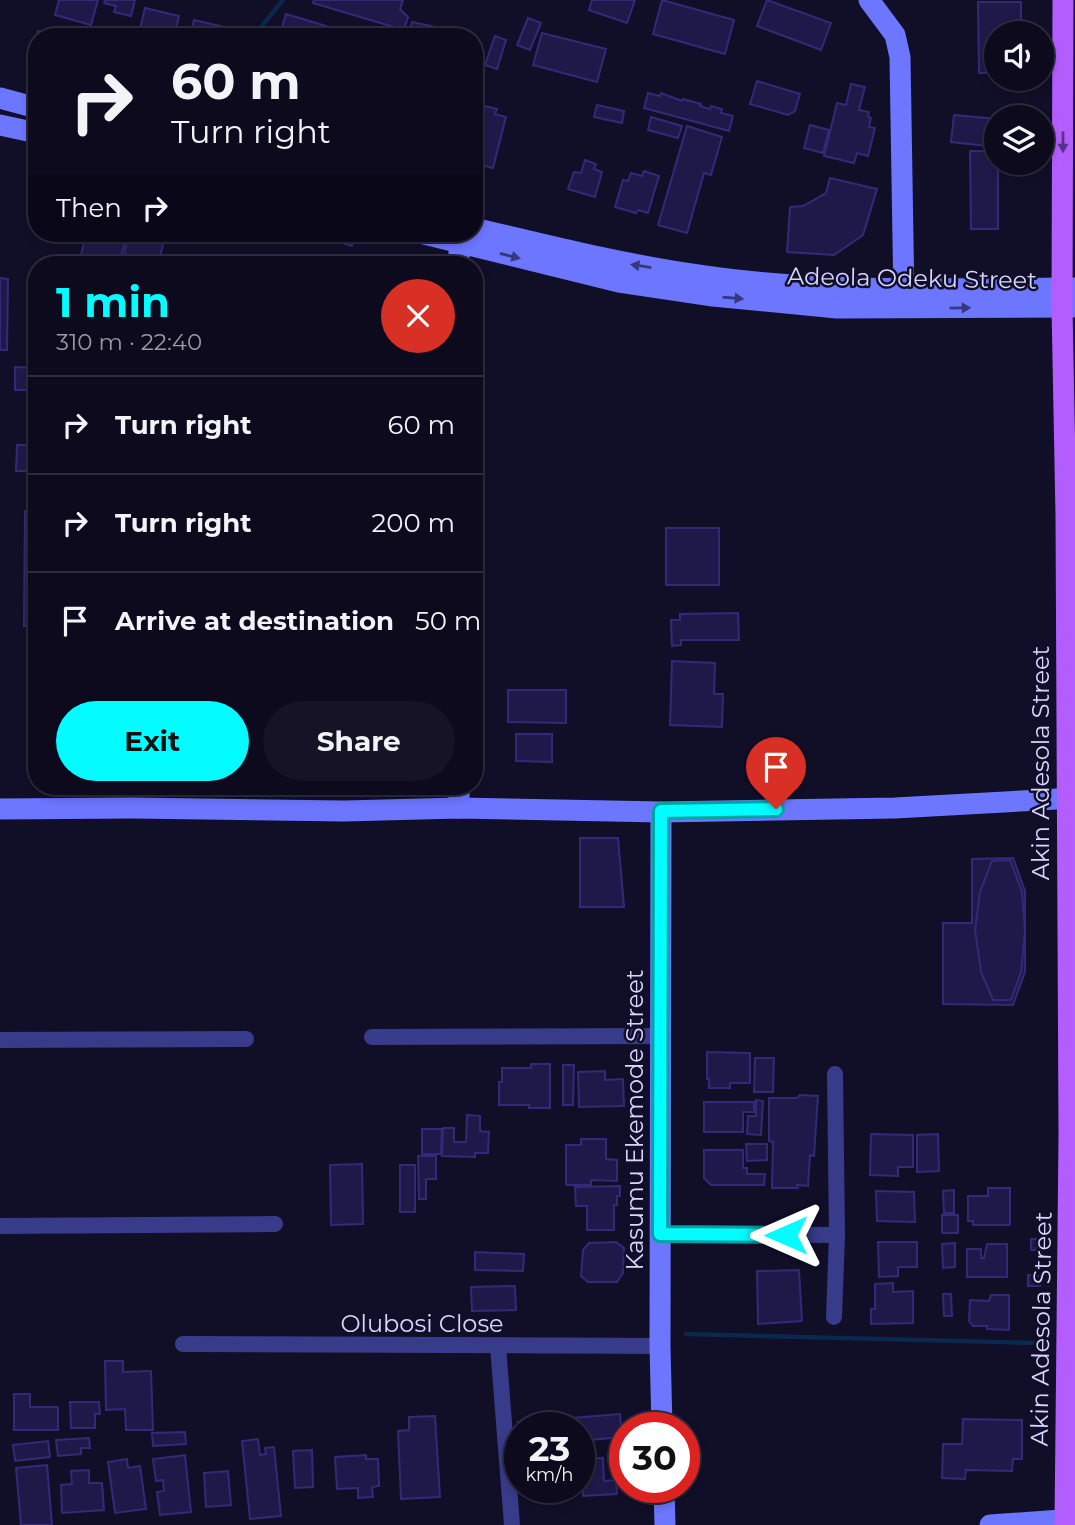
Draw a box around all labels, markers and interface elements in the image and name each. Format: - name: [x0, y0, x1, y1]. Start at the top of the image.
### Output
- map controls: [984, 21, 1054, 175]
- button: sound: [984, 21, 1054, 91]
- text: 60 m: [171, 52, 301, 111]
- icon: right: [56, 56, 147, 147]
- button: layers: [984, 105, 1054, 175]
- text: Turn right: [171, 112, 331, 151]
- one-way arrow: [1057, 131, 1069, 153]
- icon: right: [136, 189, 174, 227]
- text: Then: [56, 192, 122, 224]
- one-way arrow: [499, 251, 521, 262]
- one-way arrow: [630, 260, 652, 271]
- street label: Adeola Odeku Street: [787, 261, 1037, 295]
- text: 1 min: [56, 276, 170, 328]
- button: close: [381, 279, 455, 353]
- one-way arrow: [722, 292, 744, 303]
- one-way arrow: [949, 302, 971, 314]
- text: 310 m · 22:40: [56, 328, 202, 356]
- icon: right: [56, 406, 94, 444]
- text: Turn right: [115, 409, 251, 441]
- text: 60 m: [388, 409, 455, 441]
- icon: right: [56, 504, 94, 542]
- text: Turn right: [115, 507, 251, 539]
- text: 200 m: [371, 507, 455, 539]
- icon: arrive: [56, 602, 94, 640]
- text: Arrive at destination: [115, 605, 394, 637]
- text: 50 m: [415, 605, 481, 637]
- street label: Akin Adesola Street: [1026, 645, 1055, 880]
- button: Exit: [56, 701, 249, 781]
- button: Share: [263, 701, 455, 781]
- pin: [746, 737, 806, 809]
- icon: arrive: [757, 748, 795, 786]
- street label: Kasumu Ekemode Street: [620, 969, 649, 1271]
- position arrow: [749, 1198, 823, 1272]
- street label: Akin Adesola Street: [1024, 1211, 1058, 1447]
- street label: Olubosi Close: [340, 1309, 504, 1338]
- speed limit sign: 30: [609, 1412, 700, 1503]
- text: 23: [529, 1427, 570, 1470]
- text: km/h: [525, 1464, 574, 1486]

